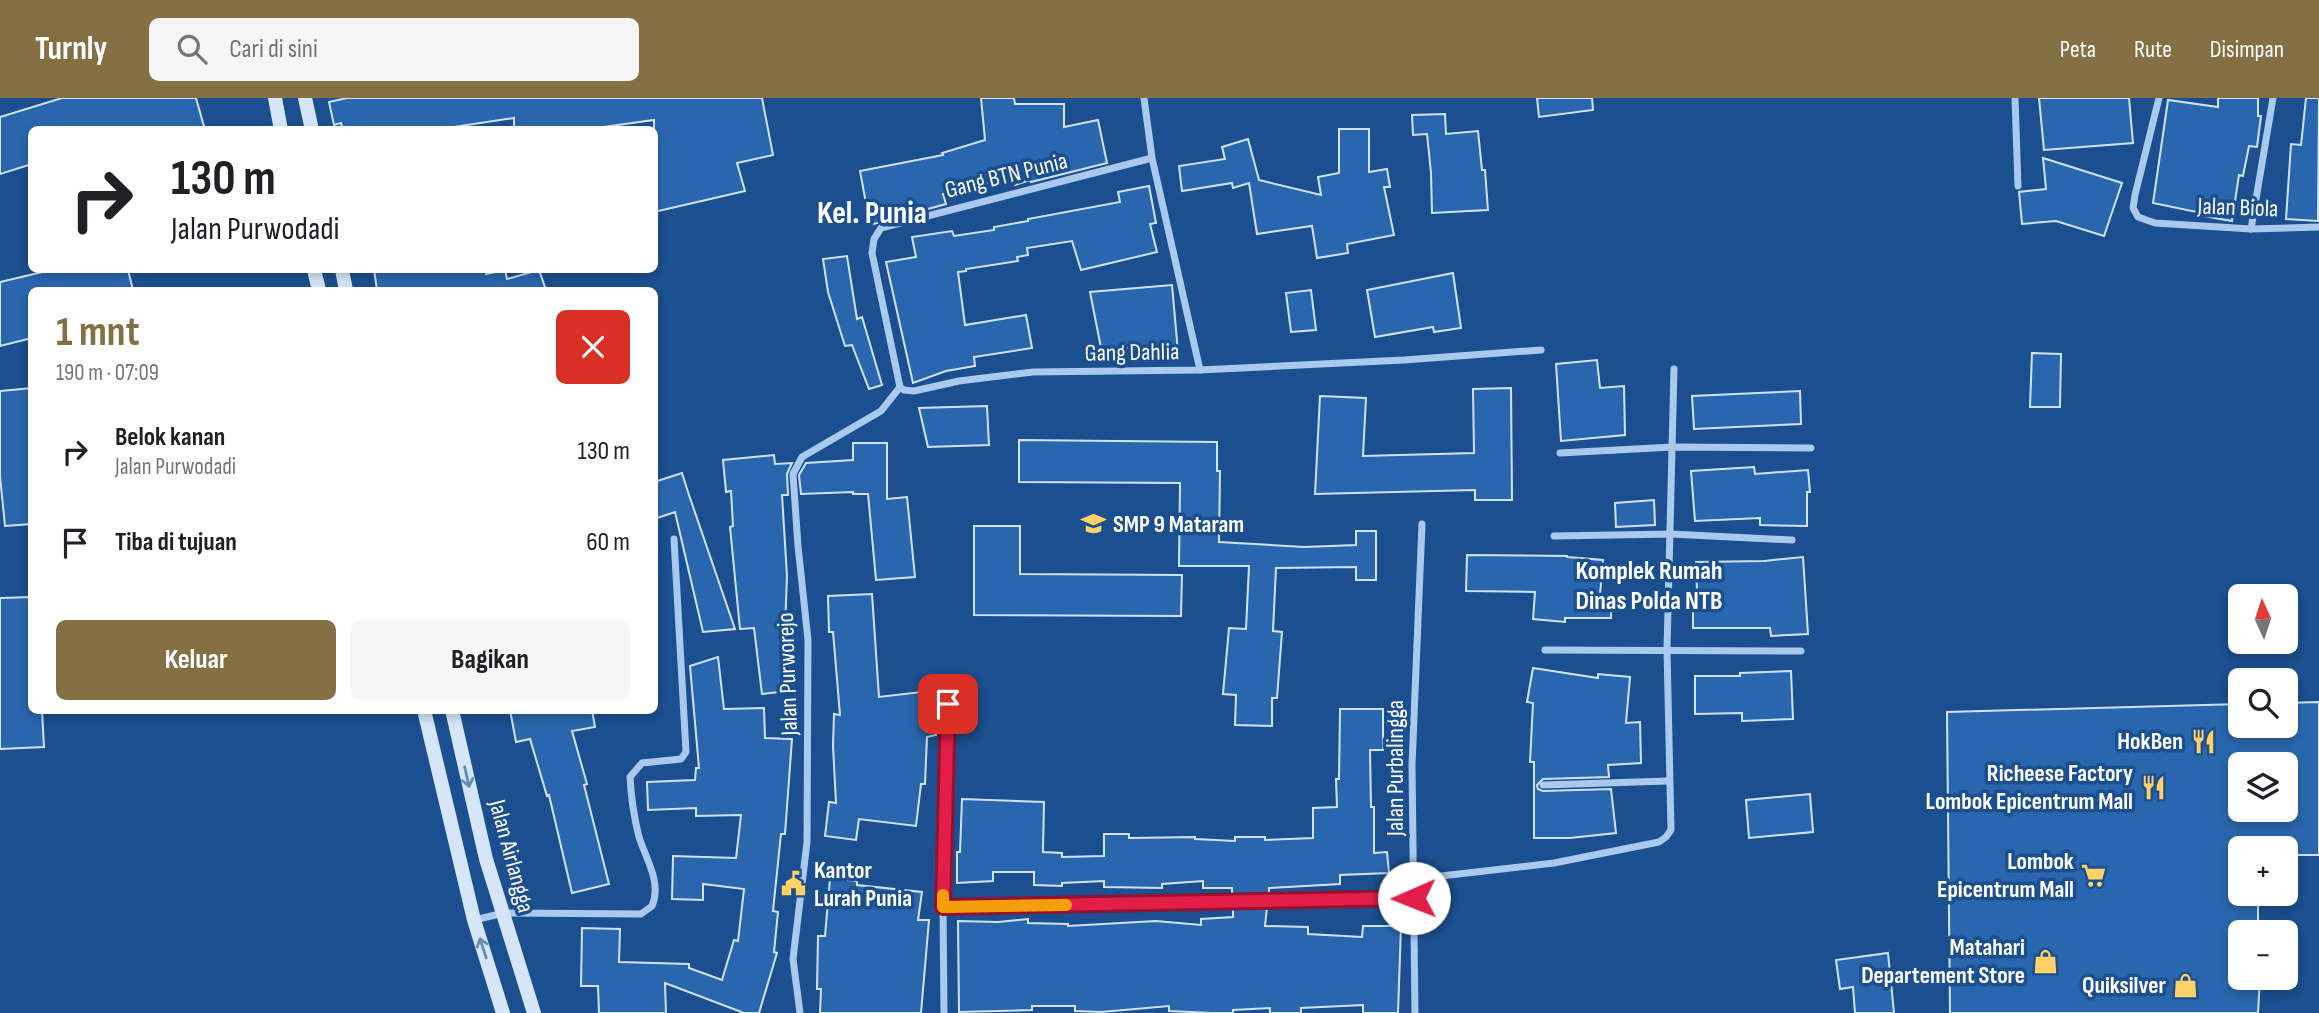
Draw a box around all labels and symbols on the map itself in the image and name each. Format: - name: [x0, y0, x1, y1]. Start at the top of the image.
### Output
- street label: Gang BTN Punia: [942, 146, 1070, 205]
- street label: Jalan Biola: [2196, 192, 2279, 223]
- district label: Kel. Punia: [817, 194, 927, 233]
- street label: Gang Dahlia: [1084, 337, 1180, 368]
- school or university icon: SMP 9 Mataram: [1079, 510, 1107, 538]
- place label: SMP 9 Mataram: [1113, 510, 1244, 539]
- district label: Komplek Rumah Dinas Polda NTB: [1576, 556, 1723, 617]
- north arrow: [2228, 584, 2298, 654]
- street label: Jalan Purworejo: [771, 612, 804, 737]
- pin: [918, 674, 978, 734]
- street label: Jalan Purbalingga: [1381, 700, 1410, 837]
- place label: HokBen: [2117, 727, 2183, 756]
- restaurant icon: HokBen: [2189, 727, 2217, 755]
- place label: Richeese Factory Lombok Epicentrum Mall: [1926, 759, 2133, 816]
- one-way arrow: [461, 765, 475, 788]
- restaurant icon: Richeese Factory Lombok Epicentrum Mall: [2139, 773, 2167, 801]
- street label: Jalan Airlangga: [482, 796, 540, 916]
- place label: Lombok Epicentrum Mall: [1937, 847, 2074, 904]
- place label: Kantor Lurah Punia: [814, 856, 912, 913]
- position arrow: [1377, 861, 1451, 935]
- supermarket icon: Lombok Epicentrum Mall: [2080, 861, 2108, 889]
- public building icon: Kantor Lurah Punia: [780, 870, 808, 898]
- place label: Matahari Departement Store: [1861, 933, 2025, 990]
- one-way arrow: [475, 937, 488, 959]
- shop icon: Matahari Departement Store: [2031, 947, 2059, 975]
- place label: Quiksilver: [2082, 971, 2167, 1000]
- shop icon: Quiksilver: [2172, 971, 2200, 999]

